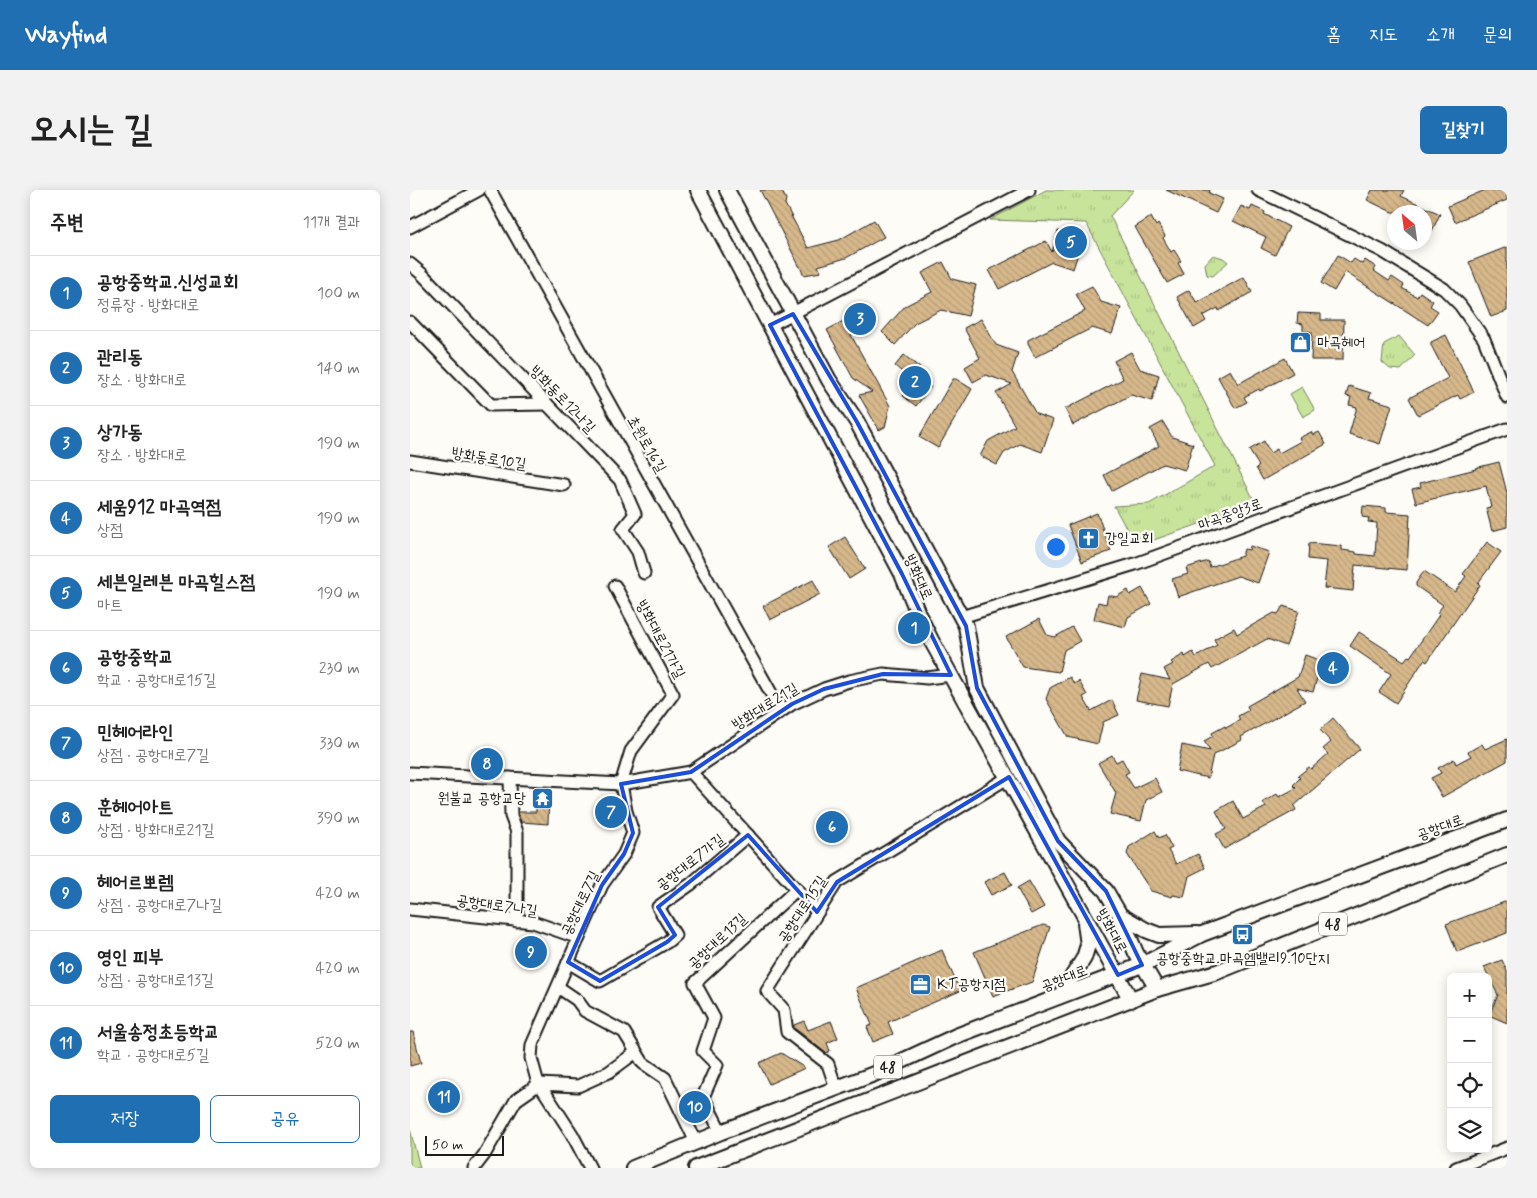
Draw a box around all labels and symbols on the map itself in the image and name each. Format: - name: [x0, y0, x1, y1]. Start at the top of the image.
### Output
- north arrow: [1387, 205, 1432, 250]
- pin: 5: [1055, 223, 1087, 261]
- pin: 3: [844, 300, 876, 338]
- shop icon: 마곡헤어: [1289, 330, 1313, 354]
- place label: 마곡헤어: [1317, 333, 1365, 353]
- street label: 방화동로12나길: [525, 362, 600, 438]
- pin: 2: [899, 363, 931, 401]
- street label: 초원로16길: [622, 412, 670, 477]
- street label: 방화동로10길: [450, 443, 528, 475]
- street label: 마곡중앙3로: [1195, 494, 1265, 536]
- church icon: 강일교회: [1077, 526, 1101, 550]
- place label: 강일교회: [1105, 529, 1153, 549]
- your location: [1043, 534, 1069, 560]
- street label: 방화대로: [899, 551, 937, 604]
- street label: 방화대로21가길: [631, 597, 689, 682]
- pin: 1: [898, 609, 930, 647]
- pin: 4: [1317, 649, 1349, 687]
- street label: 방화대로21길: [729, 679, 802, 735]
- pin: 8: [471, 745, 503, 783]
- temple icon: 원불교 공항교당: [530, 786, 554, 810]
- place label: 원불교 공항교당: [437, 789, 526, 809]
- pin: 7: [595, 793, 627, 831]
- pin: 6: [816, 808, 848, 846]
- street label: 공항대로: [1414, 810, 1466, 846]
- street label: 공항대로7가길: [652, 830, 729, 896]
- street label: 공항대로7길: [557, 868, 605, 939]
- street label: 공항대로15길: [774, 872, 832, 947]
- street label: 공항대로7나길: [455, 890, 539, 922]
- street label: 방화대로: [1091, 906, 1132, 957]
- street label: 공항대로13길: [684, 909, 752, 974]
- road number: 48: [1319, 912, 1347, 936]
- bus stop icon: 공항중학교.마곡엠밸리9.10단지: [1231, 923, 1255, 947]
- pin: 9: [515, 933, 547, 971]
- place label: 공항중학교.마곡엠밸리9.10단지: [1156, 949, 1330, 969]
- street label: 공항대로: [1038, 961, 1090, 997]
- office icon: KT공항지점: [909, 972, 933, 996]
- place label: KT공항지점: [937, 975, 1006, 995]
- road number: 48: [874, 1056, 902, 1079]
- pin: 11: [428, 1078, 460, 1116]
- pin: 10: [679, 1088, 711, 1126]
- scale bar: [425, 1133, 504, 1156]

